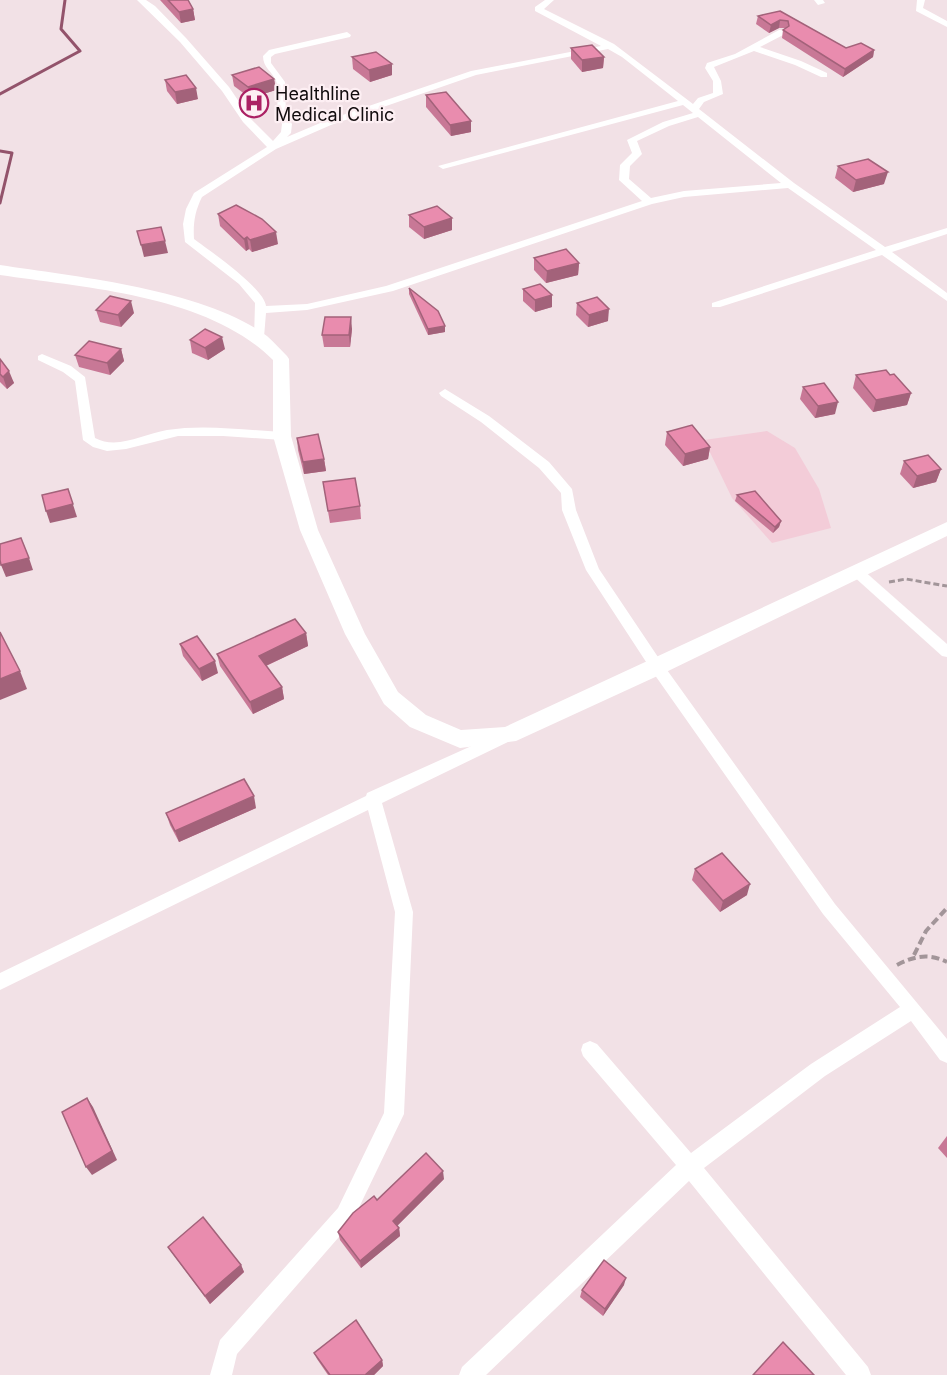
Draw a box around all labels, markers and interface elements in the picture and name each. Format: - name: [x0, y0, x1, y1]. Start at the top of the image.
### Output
- place label: Healthline Medical Clinic: [275, 83, 394, 125]
- hospital icon: Healthline Medical Clinic: [238, 87, 270, 119]

